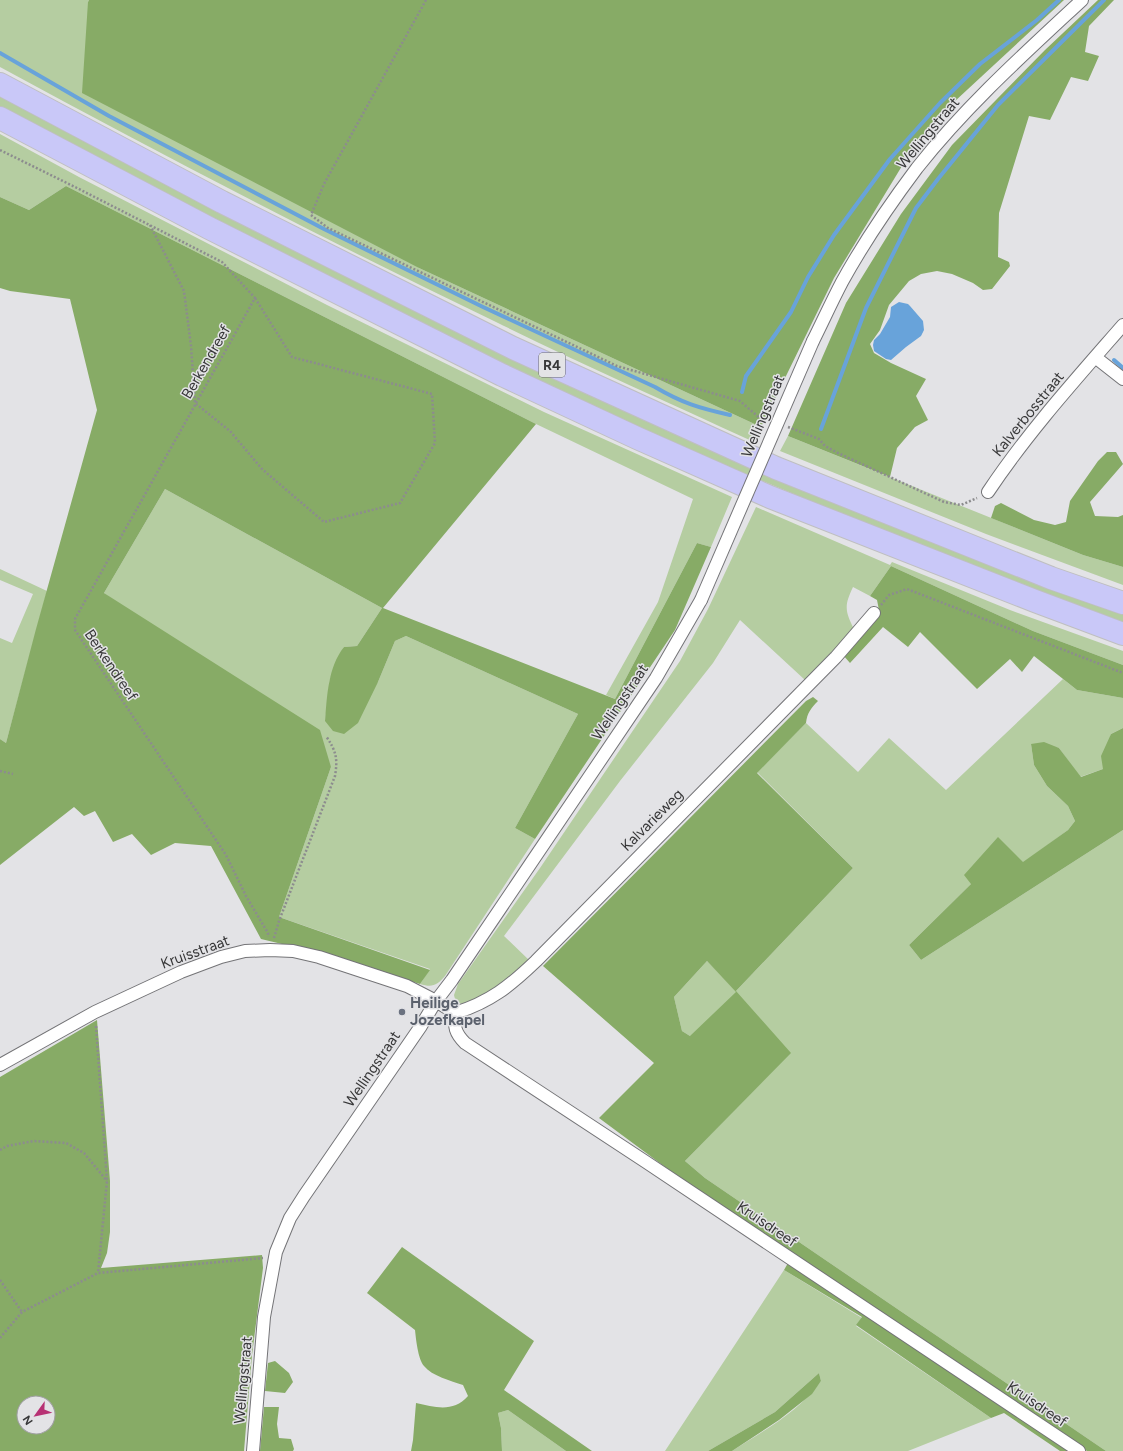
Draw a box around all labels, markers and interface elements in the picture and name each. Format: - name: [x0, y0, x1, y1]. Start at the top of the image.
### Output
- street label: Wellingstraat: [893, 93, 963, 172]
- street label: Berkendreef: [178, 322, 234, 402]
- road number: R4: [539, 353, 565, 377]
- street label: Kalverbosstraat: [988, 368, 1068, 460]
- street label: Wellingstraat: [738, 372, 789, 460]
- street label: Berkendreef: [81, 626, 142, 704]
- street label: Wellingstraat: [588, 660, 652, 743]
- street label: Kalvarieweg: [617, 785, 687, 855]
- street label: Kruisstraat: [158, 931, 232, 973]
- place label: Heilige Jozefkapel: [410, 994, 485, 1029]
- marker: Heilige Jozefkapel: [397, 1007, 407, 1017]
- street label: Wellingstraat: [340, 1027, 404, 1110]
- street label: Kruisdreef: [733, 1197, 801, 1251]
- street label: Wellingstraat: [230, 1335, 256, 1425]
- street label: Kruisdreef: [1003, 1377, 1071, 1431]
- north arrow: [16, 1395, 56, 1435]
- text: N: [20, 1413, 36, 1427]

